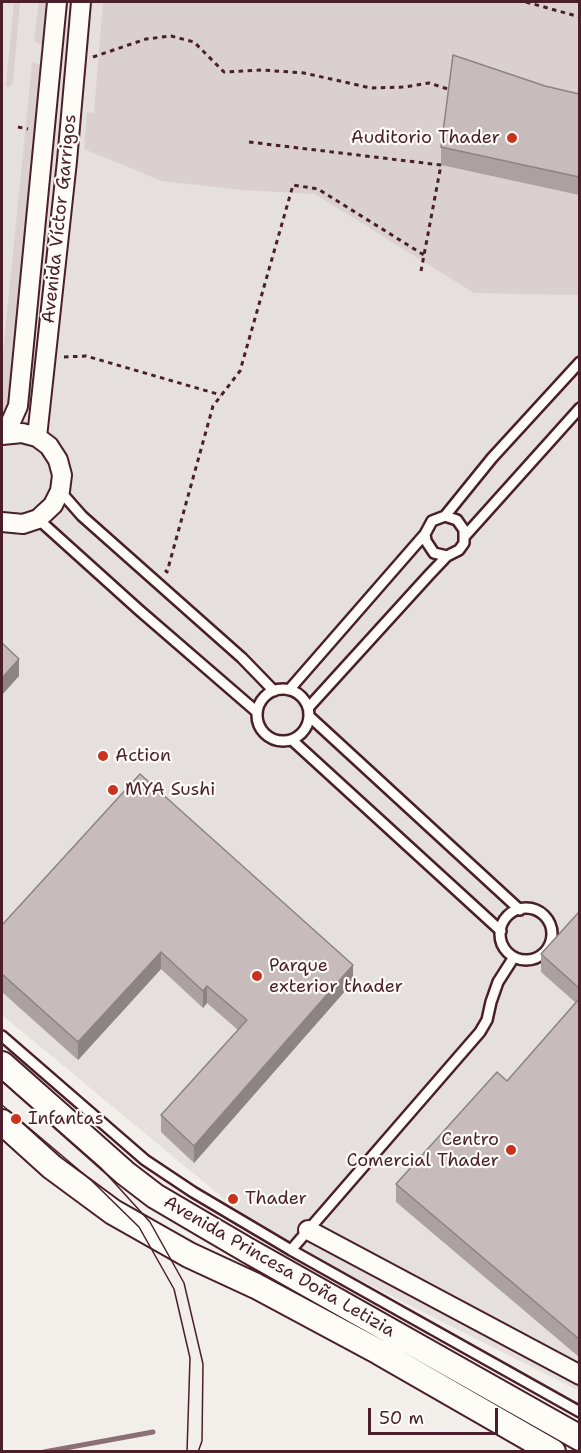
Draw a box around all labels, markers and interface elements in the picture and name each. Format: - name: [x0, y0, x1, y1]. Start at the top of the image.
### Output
- street label: Avenida Víctor Garrigos: [38, 113, 82, 325]
- place label: Auditorio Thader: [351, 127, 500, 149]
- marker: Auditorio Thader: [505, 131, 519, 145]
- place label: Action: [115, 745, 171, 767]
- marker: Action: [96, 749, 110, 763]
- place label: MYA Sushi: [125, 779, 215, 801]
- marker: MYA Sushi: [106, 783, 120, 797]
- place label: Parque exterior thader: [269, 955, 403, 998]
- marker: Parque exterior thader: [250, 969, 264, 983]
- place label: Infantas: [28, 1108, 104, 1130]
- marker: Infantas: [9, 1112, 23, 1126]
- place label: Centro Comercial Thader: [347, 1129, 499, 1172]
- marker: Centro Comercial Thader: [504, 1143, 518, 1157]
- place label: Thader: [245, 1188, 307, 1210]
- street label: Avenida Princesa Doña Letizia: [159, 1192, 399, 1342]
- marker: Thader: [226, 1192, 240, 1206]
- scale bar: [371, 1396, 502, 1434]
- text: 50 m: [379, 1406, 424, 1430]

